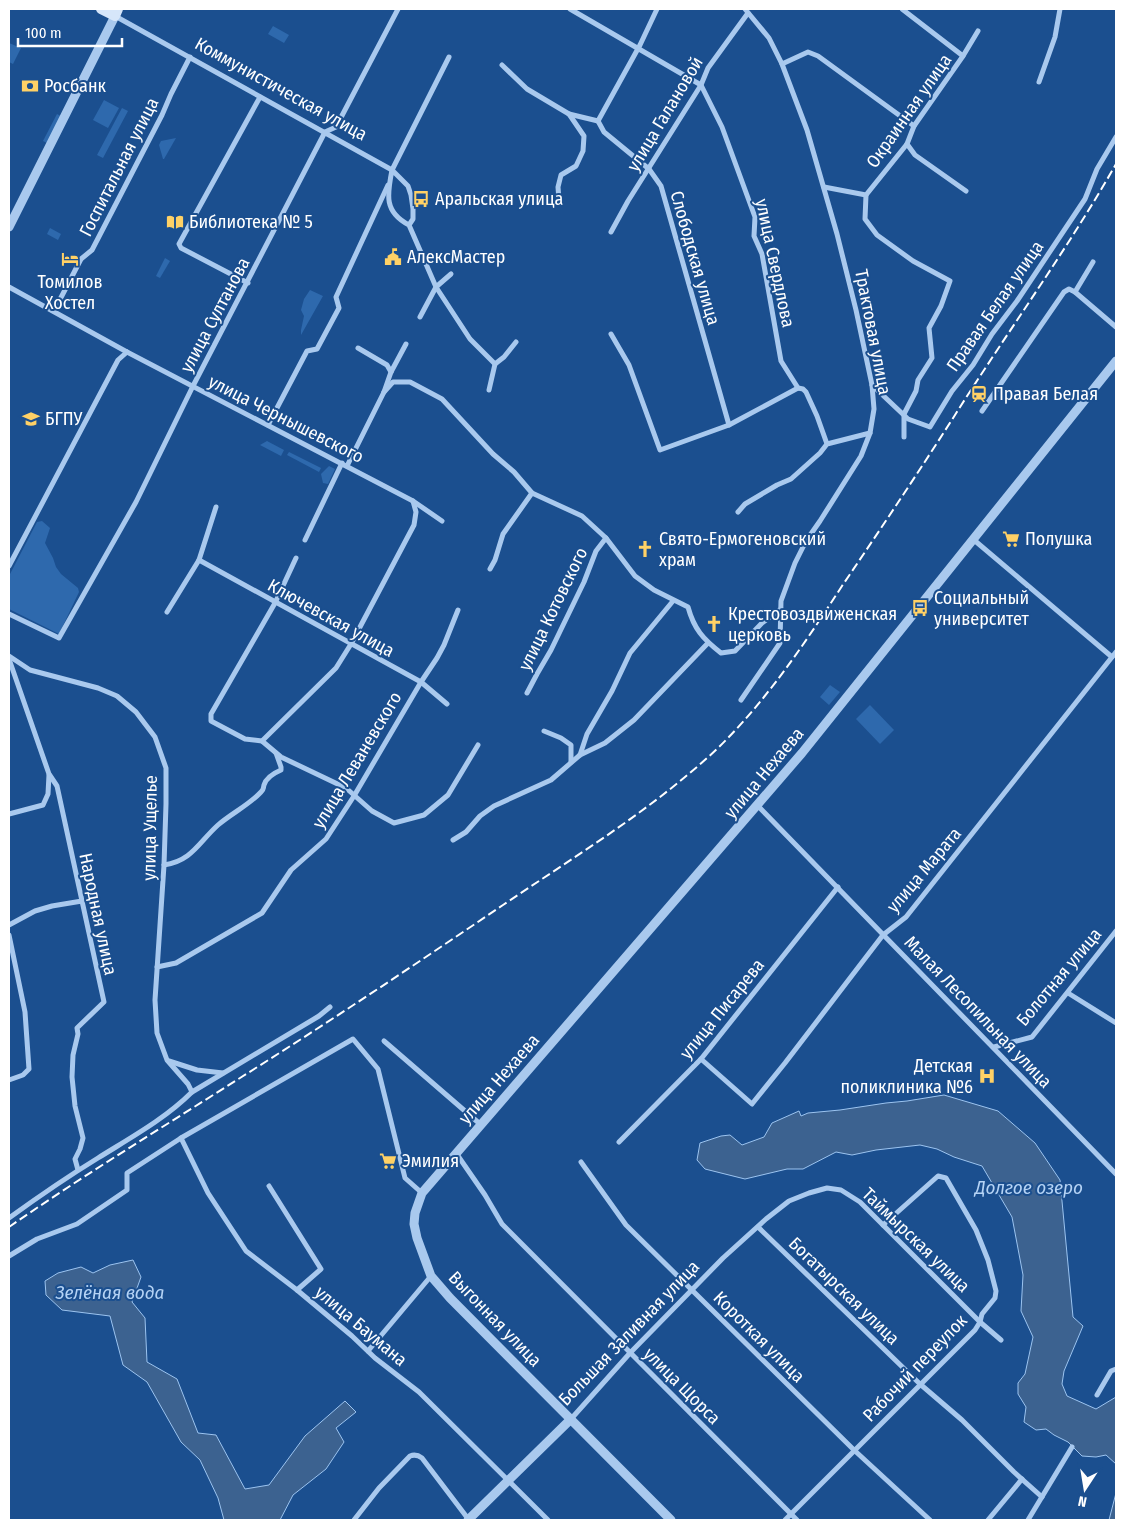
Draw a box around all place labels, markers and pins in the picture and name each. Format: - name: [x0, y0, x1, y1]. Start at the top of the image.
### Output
- place label: Росбанк: [44, 75, 107, 97]
- bank icon: Росбанк: [20, 76, 40, 96]
- place label: Аральская улица: [435, 188, 563, 210]
- bus stop icon: Аральская улица: [411, 189, 431, 209]
- place label: Библиотека № 5: [189, 211, 313, 233]
- library icon: Библиотека № 5: [165, 212, 185, 232]
- place label: АлексМастер: [407, 246, 505, 268]
- public building icon: АлексМастер: [383, 247, 403, 267]
- hotel icon: Томилов Хостел: [60, 249, 80, 269]
- place label: Томилов Хостел: [37, 271, 103, 314]
- place label: Правая Белая: [993, 383, 1098, 405]
- station icon: Правая Белая: [969, 384, 989, 404]
- place label: БГПУ: [45, 408, 83, 430]
- school or university icon: БГПУ: [21, 409, 41, 429]
- place label: Свято-Ермогеновский храм: [659, 528, 826, 571]
- place label: Полушка: [1025, 528, 1092, 550]
- supermarket icon: Полушка: [1001, 529, 1021, 549]
- church icon: Свято-Ермогеновский храм: [635, 539, 655, 559]
- place label: Социальный университет: [934, 587, 1029, 630]
- bus stop icon: Социальный университет: [910, 598, 930, 618]
- place label: Крестовоздвиженская церковь: [728, 603, 897, 646]
- church icon: Крестовоздвиженская церковь: [704, 614, 724, 634]
- place label: Детская поликлиника №6: [840, 1055, 973, 1098]
- hospital icon: Детская поликлиника №6: [977, 1066, 997, 1086]
- place label: Эмилия: [402, 1150, 459, 1172]
- supermarket icon: Эмилия: [378, 1151, 398, 1171]

